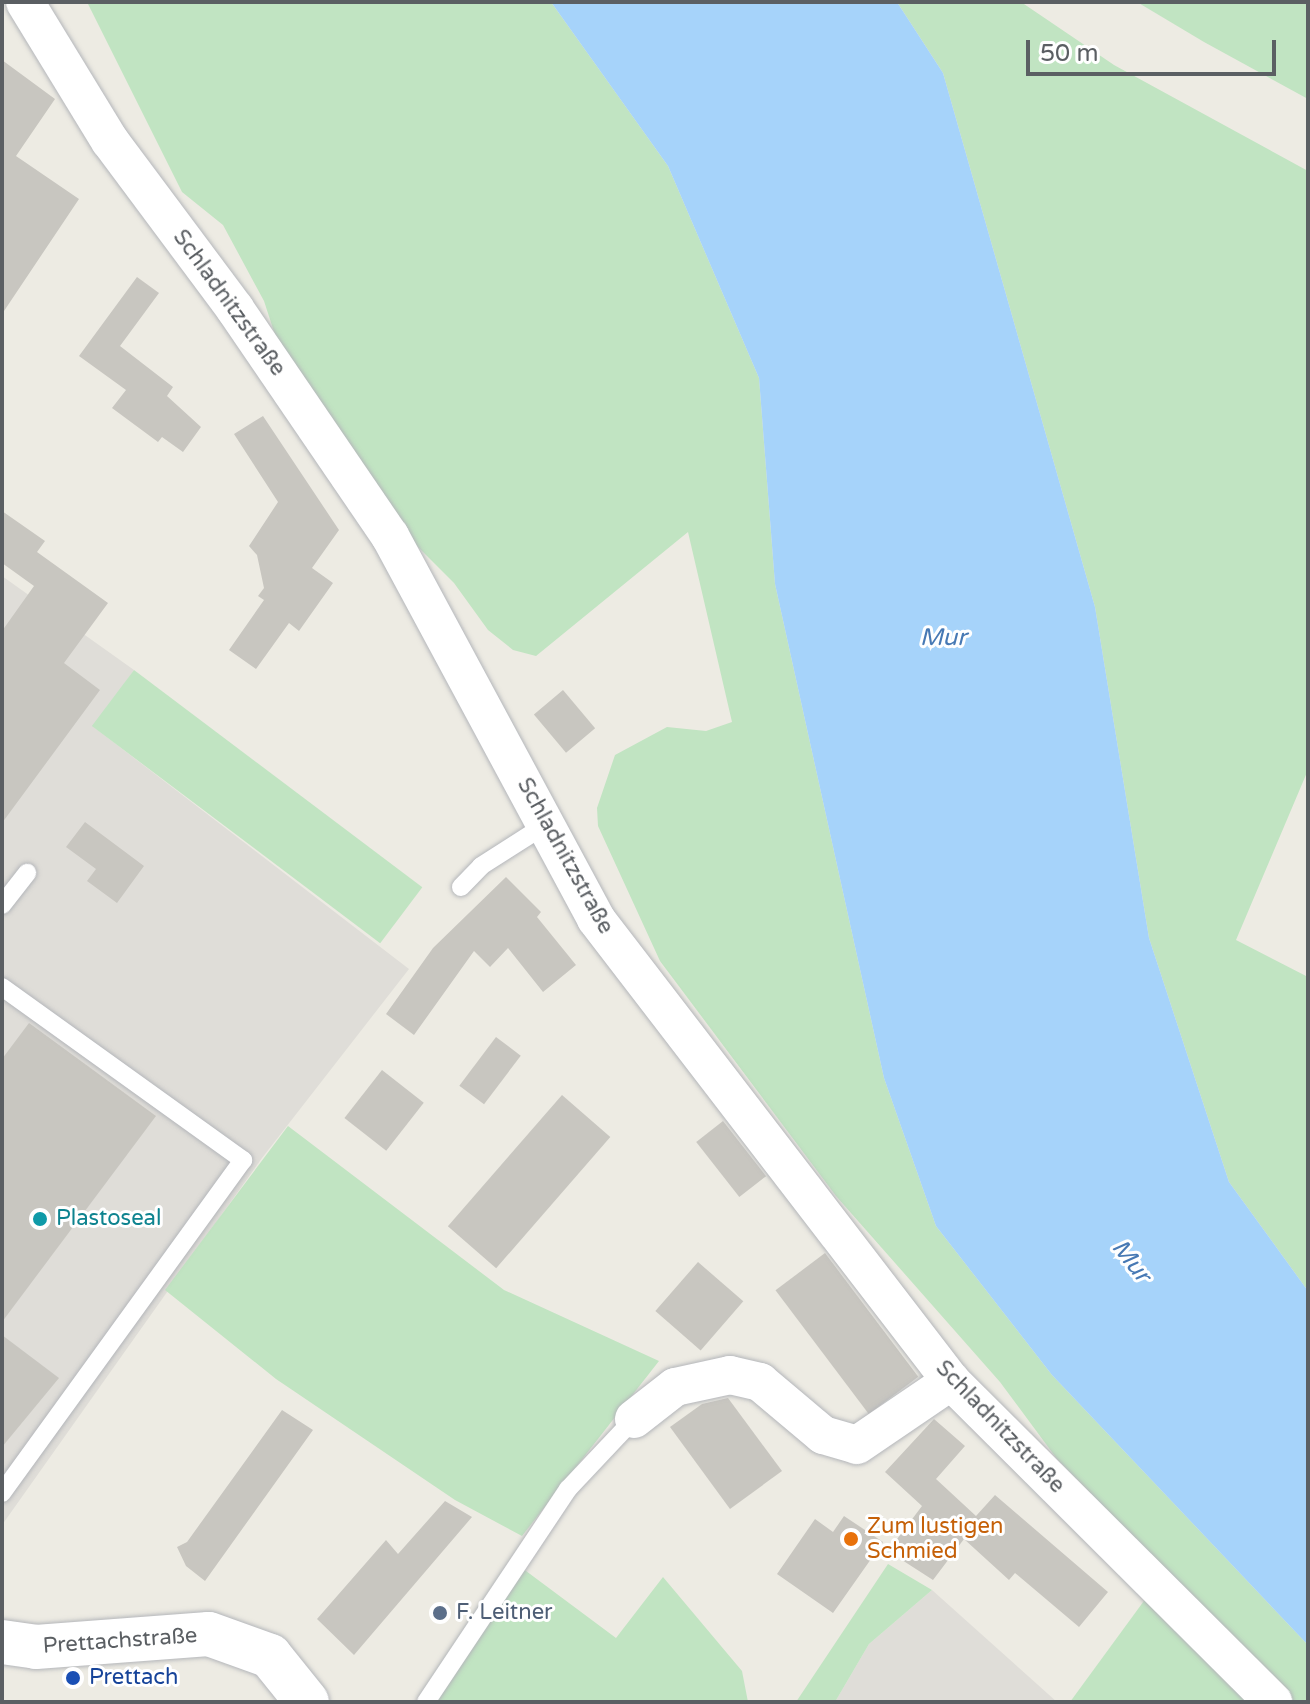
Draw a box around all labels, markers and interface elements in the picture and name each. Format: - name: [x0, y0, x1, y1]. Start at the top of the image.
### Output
- scale bar: [1030, 24, 1280, 74]
- text: 50 m: [1040, 39, 1098, 68]
- street label: Schladnitzstraße: [167, 225, 291, 381]
- water label: Mur: [920, 624, 966, 652]
- street label: Schladnitzstraße: [511, 773, 619, 939]
- place label: Plastoseal: [56, 1206, 161, 1232]
- marker: Plastoseal: [31, 1210, 49, 1228]
- water label: Mur: [1105, 1234, 1157, 1288]
- street label: Schladnitzstraße: [930, 1355, 1070, 1499]
- place label: Zum lustigen Schmied: [867, 1513, 1003, 1564]
- marker: Zum lustigen Schmied: [842, 1530, 860, 1548]
- place label: F. Leitner: [456, 1600, 553, 1626]
- marker: F. Leitner: [431, 1604, 449, 1622]
- street label: Prettachstraße: [42, 1622, 198, 1660]
- place label: Prettach: [89, 1665, 178, 1691]
- marker: Prettach: [64, 1669, 82, 1687]

